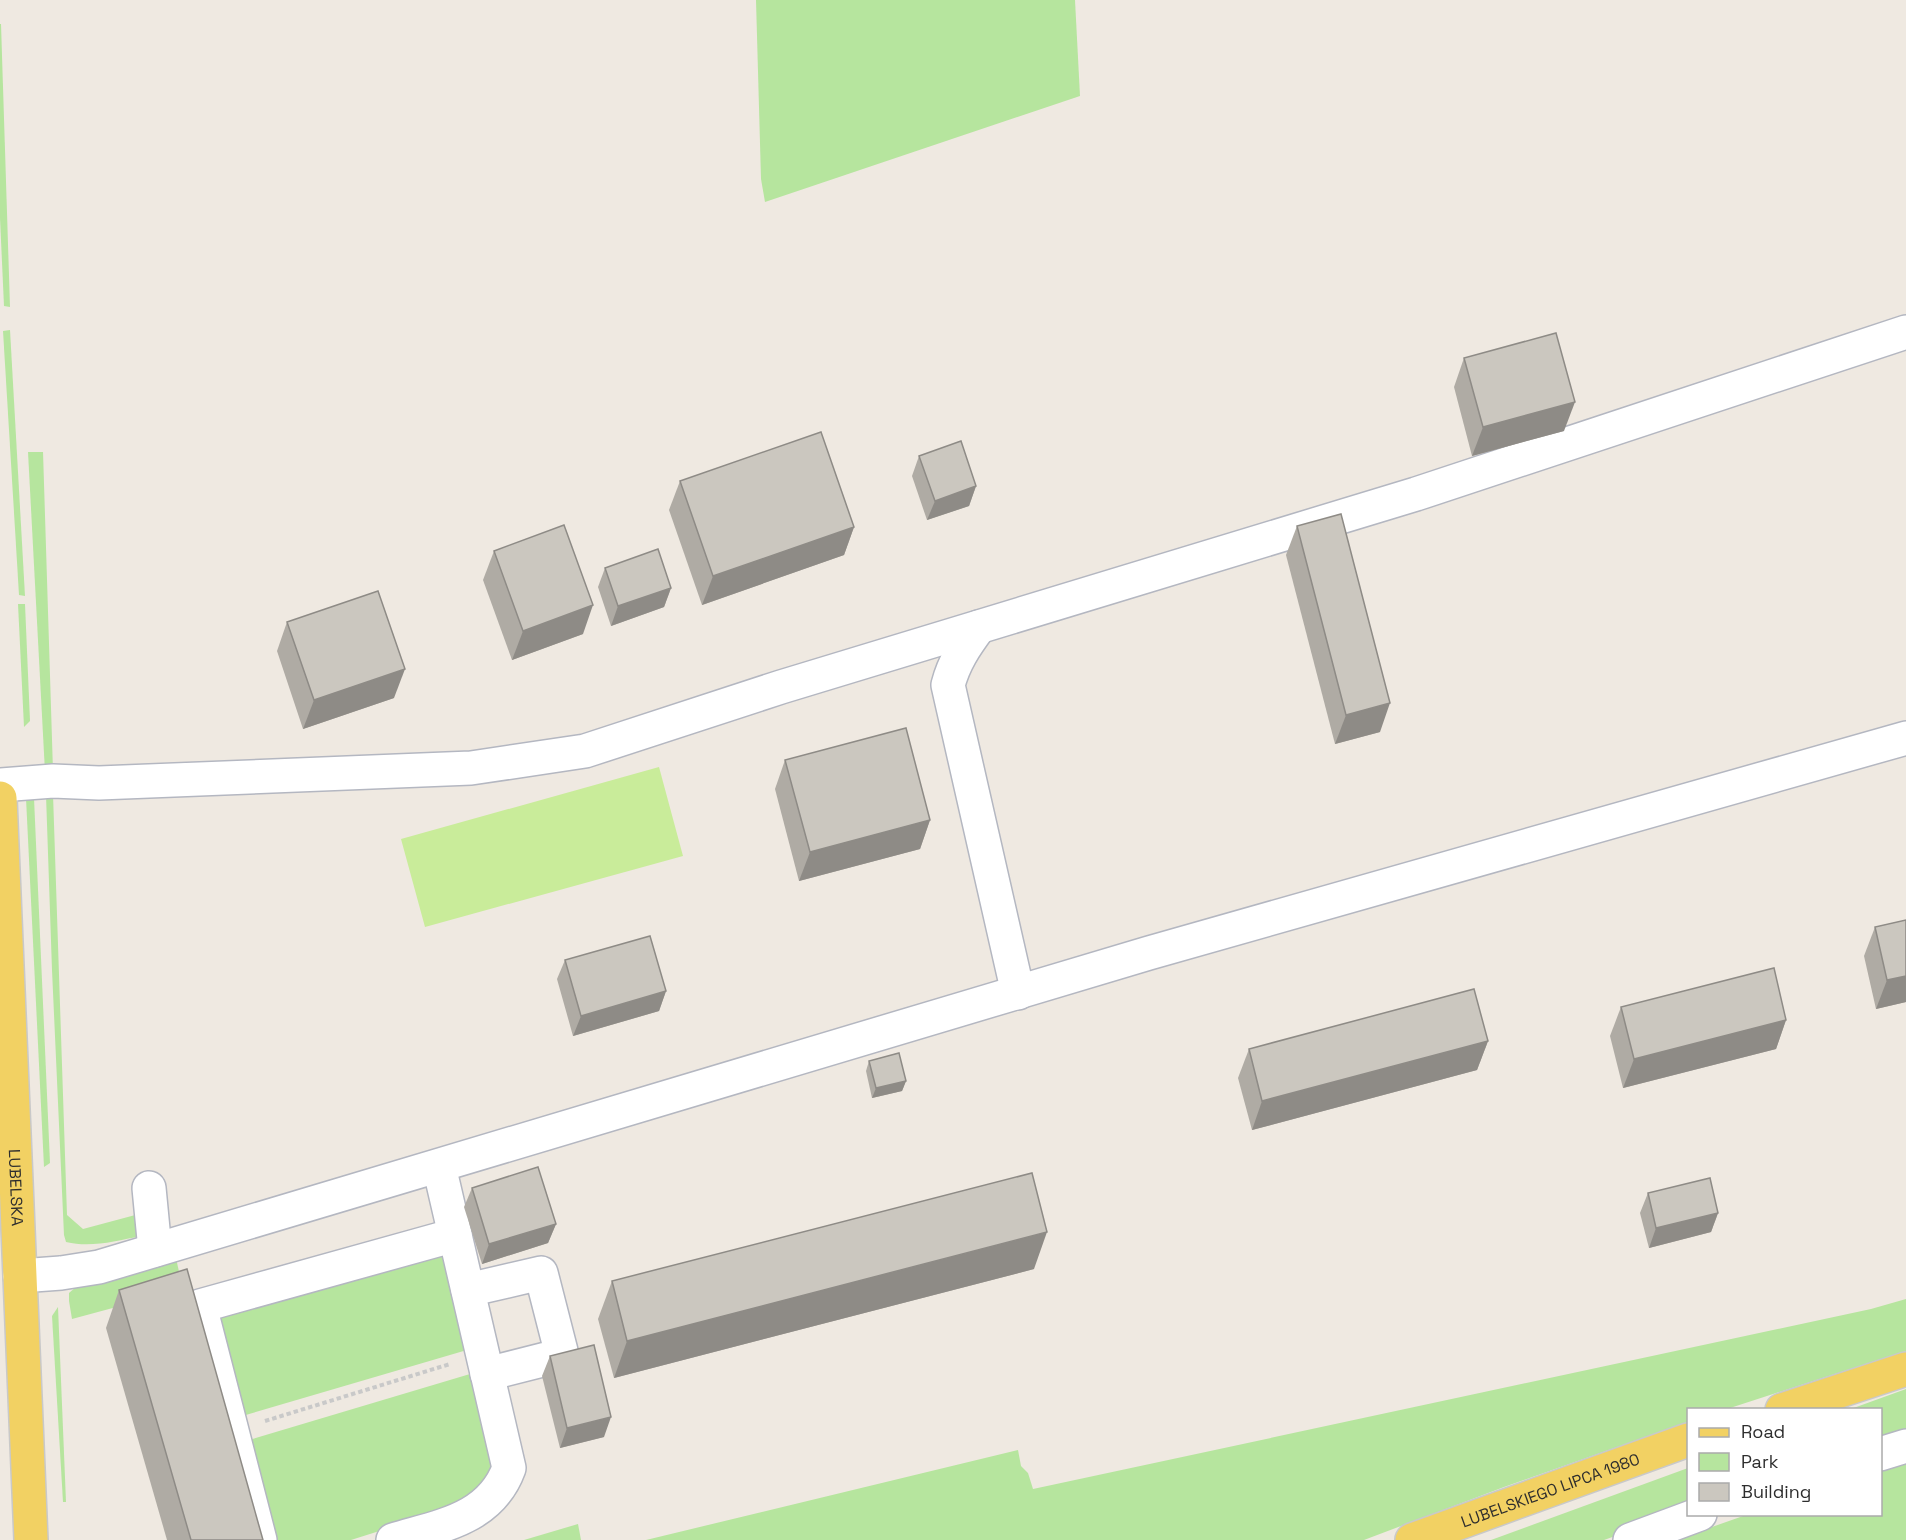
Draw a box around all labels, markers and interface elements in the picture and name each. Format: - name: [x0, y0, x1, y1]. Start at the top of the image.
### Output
- street label: LUBELSKA: [4, 1149, 28, 1227]
- legend: [1687, 1408, 1882, 1516]
- text: Road: [1741, 1420, 1785, 1443]
- street label: LUBELSKIEGO LIPCA 1980: [1458, 1448, 1643, 1532]
- text: Park: [1741, 1450, 1779, 1473]
- text: Building: [1741, 1480, 1811, 1503]

